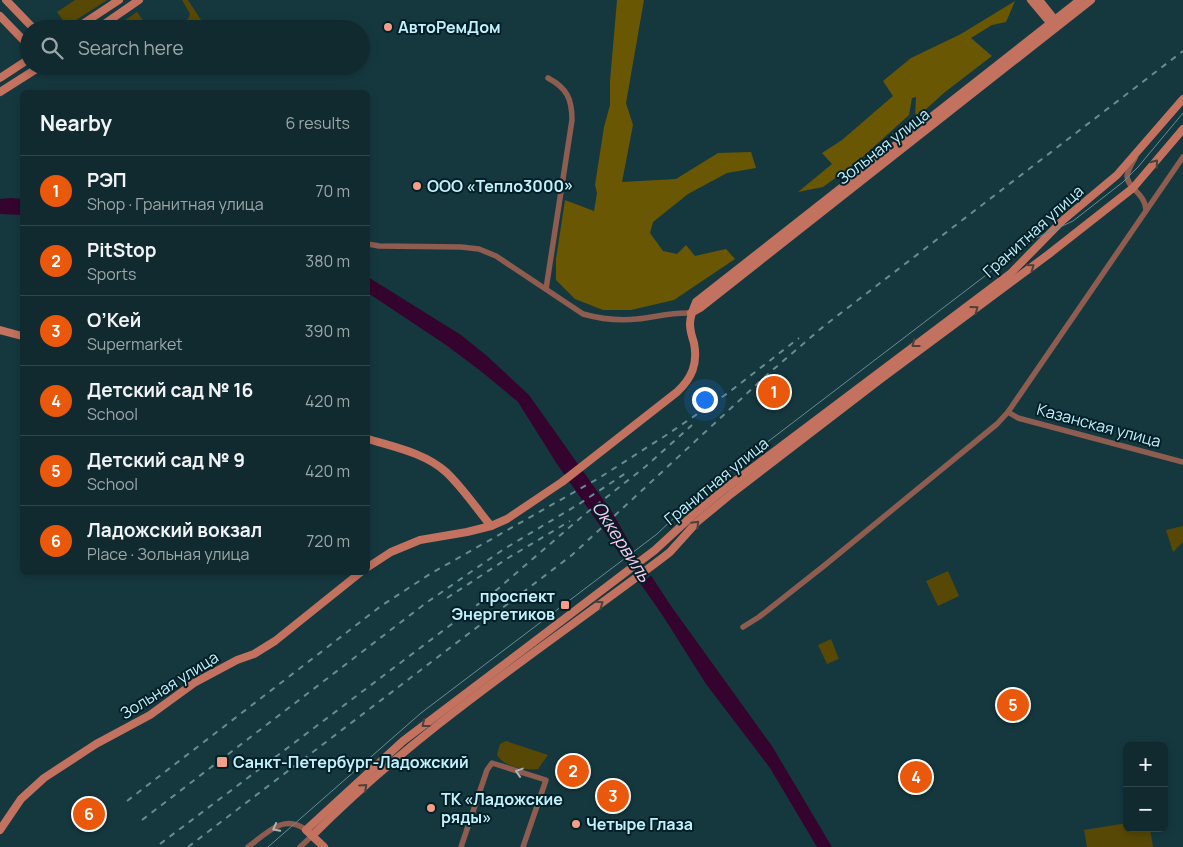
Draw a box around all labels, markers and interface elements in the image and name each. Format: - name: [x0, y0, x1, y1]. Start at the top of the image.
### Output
- place label: АвтоРемДом: [398, 16, 501, 38]
- search box: [20, 20, 370, 75]
- marker: АвтоРемДом: [382, 21, 394, 33]
- icon: search: [38, 34, 66, 62]
- text: Search here: [78, 35, 184, 61]
- street label: Зольная улица: [832, 103, 934, 189]
- text: Nearby: [40, 109, 112, 137]
- text: 6 results: [285, 112, 350, 134]
- one-way arrow: [1149, 160, 1158, 169]
- text: РЭП: [87, 167, 127, 193]
- place label: ООО «Тепло3000»: [427, 175, 573, 197]
- text: 1: [52, 180, 60, 202]
- text: 70 m: [315, 180, 350, 202]
- marker: ООО «Тепло3000»: [411, 180, 423, 192]
- street label: Гранитная улица: [978, 180, 1088, 282]
- text: Shop · Гранитная улица: [87, 193, 264, 215]
- text: PitStop: [87, 237, 156, 263]
- text: 2: [51, 250, 61, 272]
- text: 380 m: [305, 250, 350, 272]
- text: Sports: [87, 263, 136, 285]
- one-way arrow: [1025, 265, 1034, 273]
- text: О’Кей: [87, 307, 141, 333]
- one-way arrow: [969, 307, 978, 315]
- text: 3: [51, 320, 61, 342]
- text: 390 m: [305, 320, 350, 342]
- text: Supermarket: [87, 333, 183, 355]
- one-way arrow: [911, 338, 921, 347]
- pin: 1: [758, 373, 790, 411]
- text: Детский сад № 16: [87, 377, 253, 403]
- your location: [692, 387, 718, 413]
- text: 4: [51, 390, 61, 412]
- text: 420 m: [305, 390, 350, 412]
- street label: Казанская улица: [1034, 398, 1164, 452]
- text: School: [87, 403, 138, 425]
- street label: Гранитная улица: [659, 432, 773, 530]
- text: Детский сад № 9: [87, 447, 245, 473]
- text: 5: [51, 460, 61, 482]
- text: 420 m: [305, 460, 350, 482]
- text: School: [87, 473, 138, 495]
- water label: Оккервиль: [587, 496, 657, 586]
- text: Ладожский вокзал: [87, 517, 262, 543]
- one-way arrow: [690, 521, 699, 530]
- text: 6: [51, 530, 61, 552]
- text: 720 m: [306, 530, 350, 552]
- text: Place · Зольная улица: [87, 543, 249, 565]
- place label: проспект Энергетиков: [451, 585, 555, 625]
- marker: проспект Энергетиков: [559, 599, 571, 611]
- one-way arrow: [594, 601, 603, 611]
- street label: Зольная улица: [116, 646, 222, 724]
- pin: 5: [997, 686, 1029, 724]
- one-way arrow: [421, 718, 431, 727]
- map controls: [1123, 742, 1168, 832]
- button: +: [1123, 742, 1168, 787]
- place label: Санкт-Петербург-Ладожский: [233, 751, 469, 773]
- pin: 2: [557, 752, 589, 790]
- marker: Санкт-Петербург-Ладожский: [215, 755, 229, 769]
- pin: 4: [900, 758, 932, 796]
- one-way arrow: [515, 767, 523, 777]
- pin: 3: [597, 777, 629, 815]
- one-way arrow: [358, 784, 367, 793]
- button: −: [1123, 787, 1168, 832]
- place label: ТК «Ладожские ряды»: [441, 788, 563, 828]
- pin: 6: [73, 795, 105, 833]
- marker: ТК «Ладожские ряды»: [425, 802, 437, 814]
- place label: Четыре Глаза: [586, 813, 693, 835]
- marker: Четыре Глаза: [570, 818, 582, 830]
- one-way arrow: [272, 822, 281, 832]

